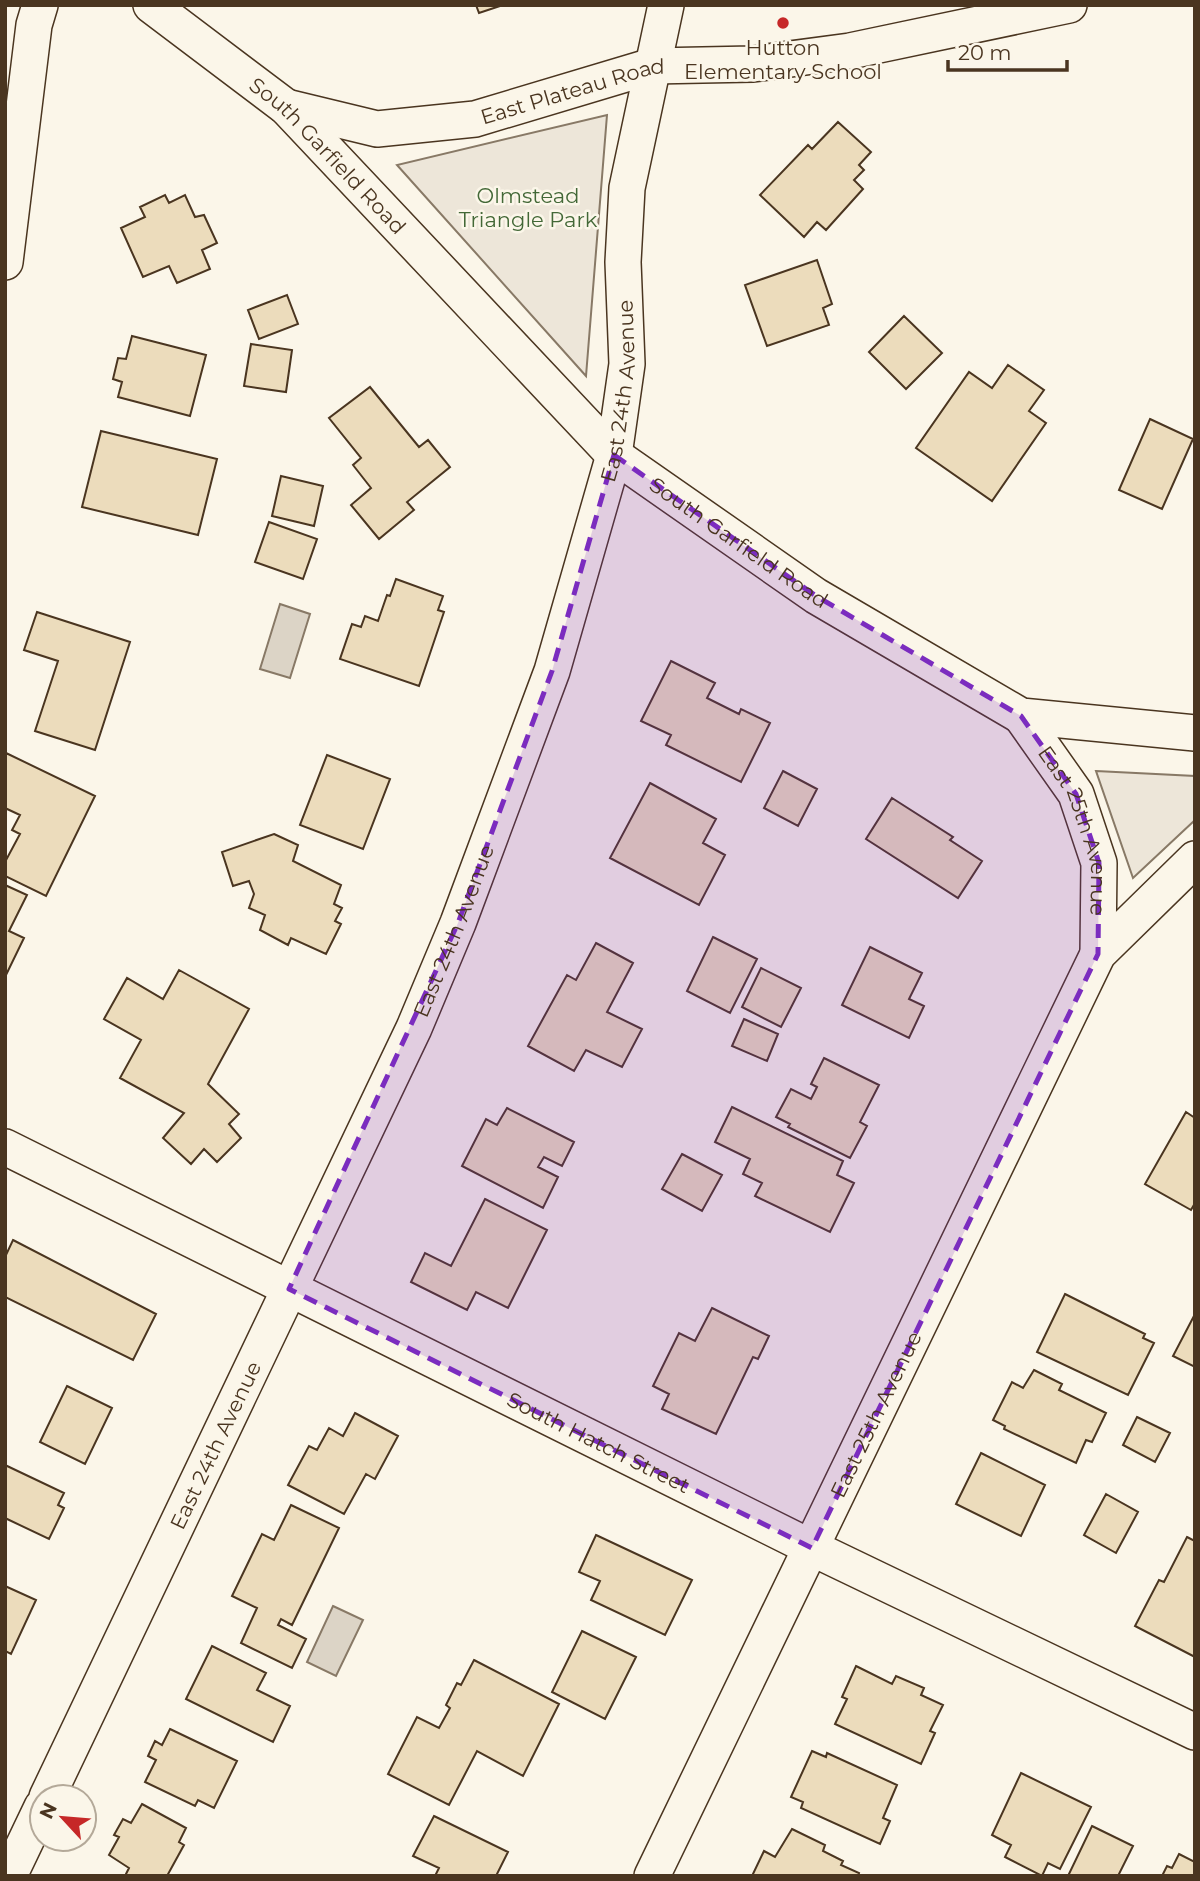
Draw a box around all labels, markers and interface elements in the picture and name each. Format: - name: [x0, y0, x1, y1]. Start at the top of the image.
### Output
- marker: Hutton Elementary School: [775, 15, 791, 31]
- scale bar: [948, 28, 1067, 72]
- place label: Hutton Elementary School: [684, 35, 882, 84]
- text: 20 m: [958, 40, 1012, 65]
- street label: East Plateau Road: [477, 53, 665, 129]
- street label: South Garfield Road: [245, 72, 411, 239]
- park label: Olmstead Triangle Park: [459, 183, 598, 232]
- street label: East 24th Avenue: [594, 299, 640, 485]
- street label: South Garfield Road: [645, 472, 833, 613]
- street label: East 25th Avenue: [1033, 741, 1112, 916]
- street label: East 24th Avenue: [408, 841, 499, 1021]
- street label: East 25th Avenue: [825, 1327, 926, 1502]
- street label: East 24th Avenue: [164, 1357, 266, 1533]
- street label: South Hatch Street: [503, 1386, 694, 1498]
- north arrow: [28, 1783, 98, 1853]
- text: N: [34, 1799, 62, 1823]

